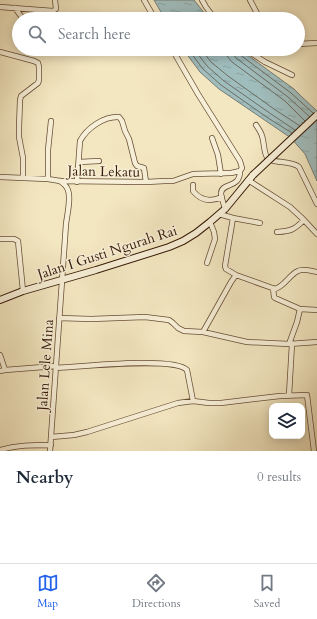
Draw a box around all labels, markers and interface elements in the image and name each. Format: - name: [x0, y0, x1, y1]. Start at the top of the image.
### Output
- search box: [12, 12, 305, 56]
- icon: search: [26, 23, 48, 45]
- text: Search here: [58, 24, 131, 44]
- street label: Jalan Lekatu: [66, 161, 141, 182]
- street label: Jalan I Gusti Ngurah Rai: [33, 221, 180, 285]
- street label: Jalan Lele Mina: [33, 319, 58, 413]
- map controls: [269, 403, 305, 439]
- button: layers: [269, 403, 305, 439]
- text: Nearby: [16, 466, 73, 489]
- text: 0 results: [257, 468, 301, 486]
- tab: Map: [37, 572, 59, 611]
- tab: Directions: [132, 572, 180, 611]
- tab: Saved: [254, 572, 280, 611]

